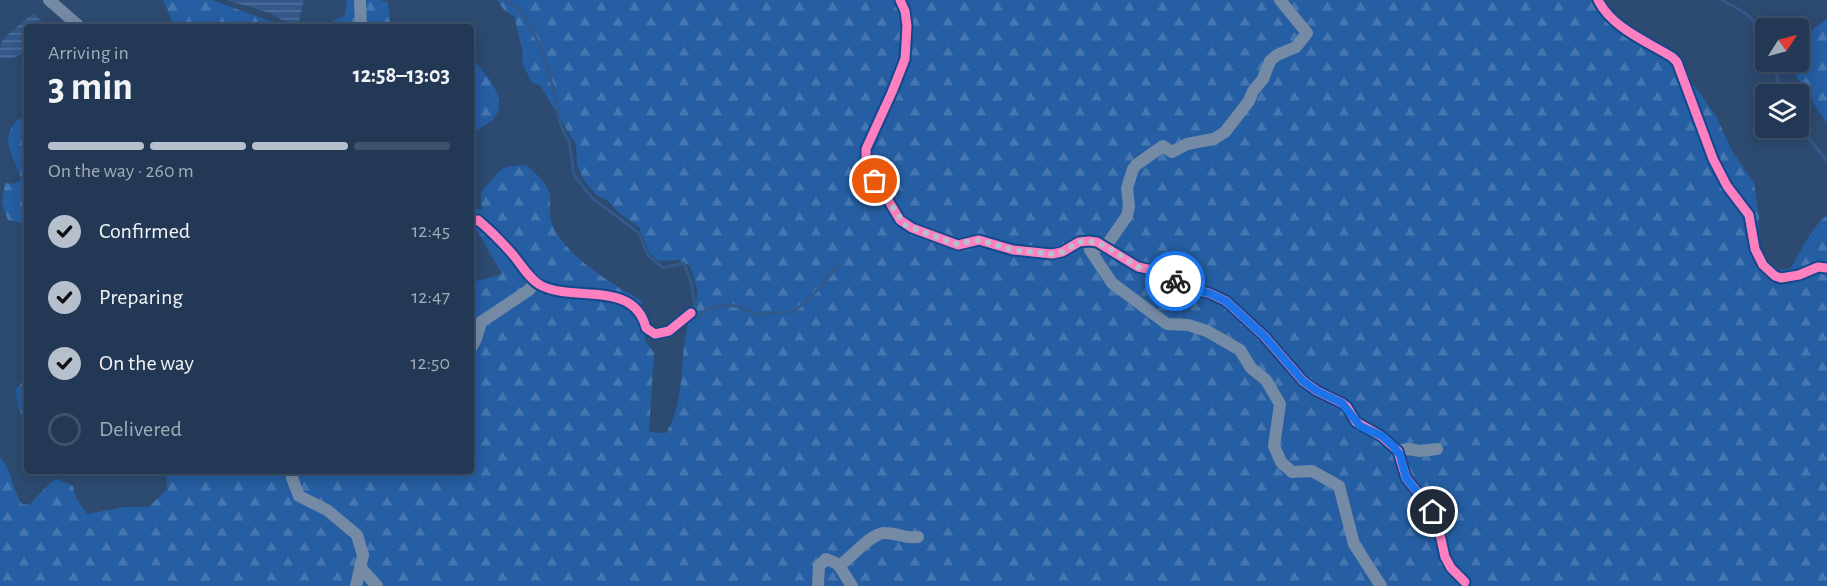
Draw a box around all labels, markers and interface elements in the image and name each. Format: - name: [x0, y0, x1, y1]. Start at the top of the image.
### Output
- north arrow: [1755, 18, 1809, 72]
- map controls: [1755, 18, 1809, 138]
- text: Arriving in: [48, 43, 129, 63]
- text: 12:58–13:03: [353, 64, 450, 86]
- text: 3 min: [48, 68, 133, 107]
- button: layers: [1755, 84, 1809, 138]
- pin: [849, 155, 900, 206]
- text: On the way · 260 m: [48, 161, 194, 181]
- icon: bag: [858, 164, 891, 197]
- icon: check: [48, 215, 81, 248]
- text: Confirmed: [99, 220, 190, 242]
- text: 12:45: [411, 221, 450, 241]
- courier: [1145, 251, 1205, 311]
- icon: bike: [1159, 265, 1192, 298]
- icon: check: [48, 281, 81, 314]
- text: Preparing: [99, 286, 183, 308]
- text: 12:47: [411, 287, 450, 307]
- icon: check: [48, 347, 81, 380]
- text: On the way: [99, 352, 194, 374]
- text: 12:50: [411, 353, 450, 373]
- text: Delivered: [99, 418, 182, 440]
- pin: [1407, 486, 1458, 537]
- icon: home: [1416, 495, 1449, 528]

